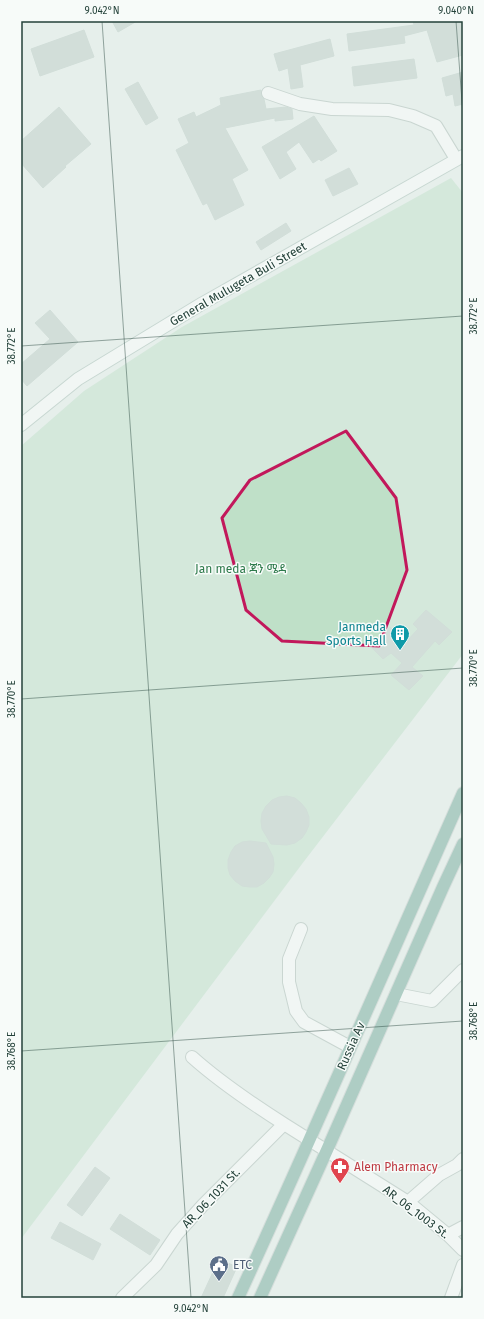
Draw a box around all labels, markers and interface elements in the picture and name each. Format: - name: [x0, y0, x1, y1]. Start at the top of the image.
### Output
- text: 9.042°N: [84, 5, 120, 17]
- text: 9.040°N: [438, 5, 474, 17]
- street label: General Mulugeta Buli Street: [167, 239, 309, 329]
- text: 38.772°E: [468, 297, 480, 335]
- text: 38.772°E: [6, 327, 18, 365]
- park label: Jan meda ጃን ሜዳ: [195, 562, 287, 576]
- place label: Janmeda Sports Hall: [326, 620, 386, 648]
- building icon: Janmeda Sports Hall: [389, 623, 411, 651]
- text: 38.770°E: [468, 649, 480, 687]
- text: 38.770°E: [6, 680, 18, 718]
- text: 38.768°E: [468, 1002, 480, 1040]
- street label: Russia Av: [334, 1020, 368, 1072]
- text: 38.768°E: [6, 1032, 18, 1070]
- pharmacy icon: Alem Pharmacy: [329, 1156, 351, 1184]
- place label: Alem Pharmacy: [354, 1160, 438, 1174]
- street label: AR_06_1031 St.: [179, 1165, 243, 1231]
- street label: AR_06_1003 St.: [380, 1183, 452, 1242]
- public building icon: ETC: [208, 1254, 230, 1282]
- place label: ETC: [233, 1258, 252, 1272]
- text: 9.042°N: [173, 1303, 209, 1315]

